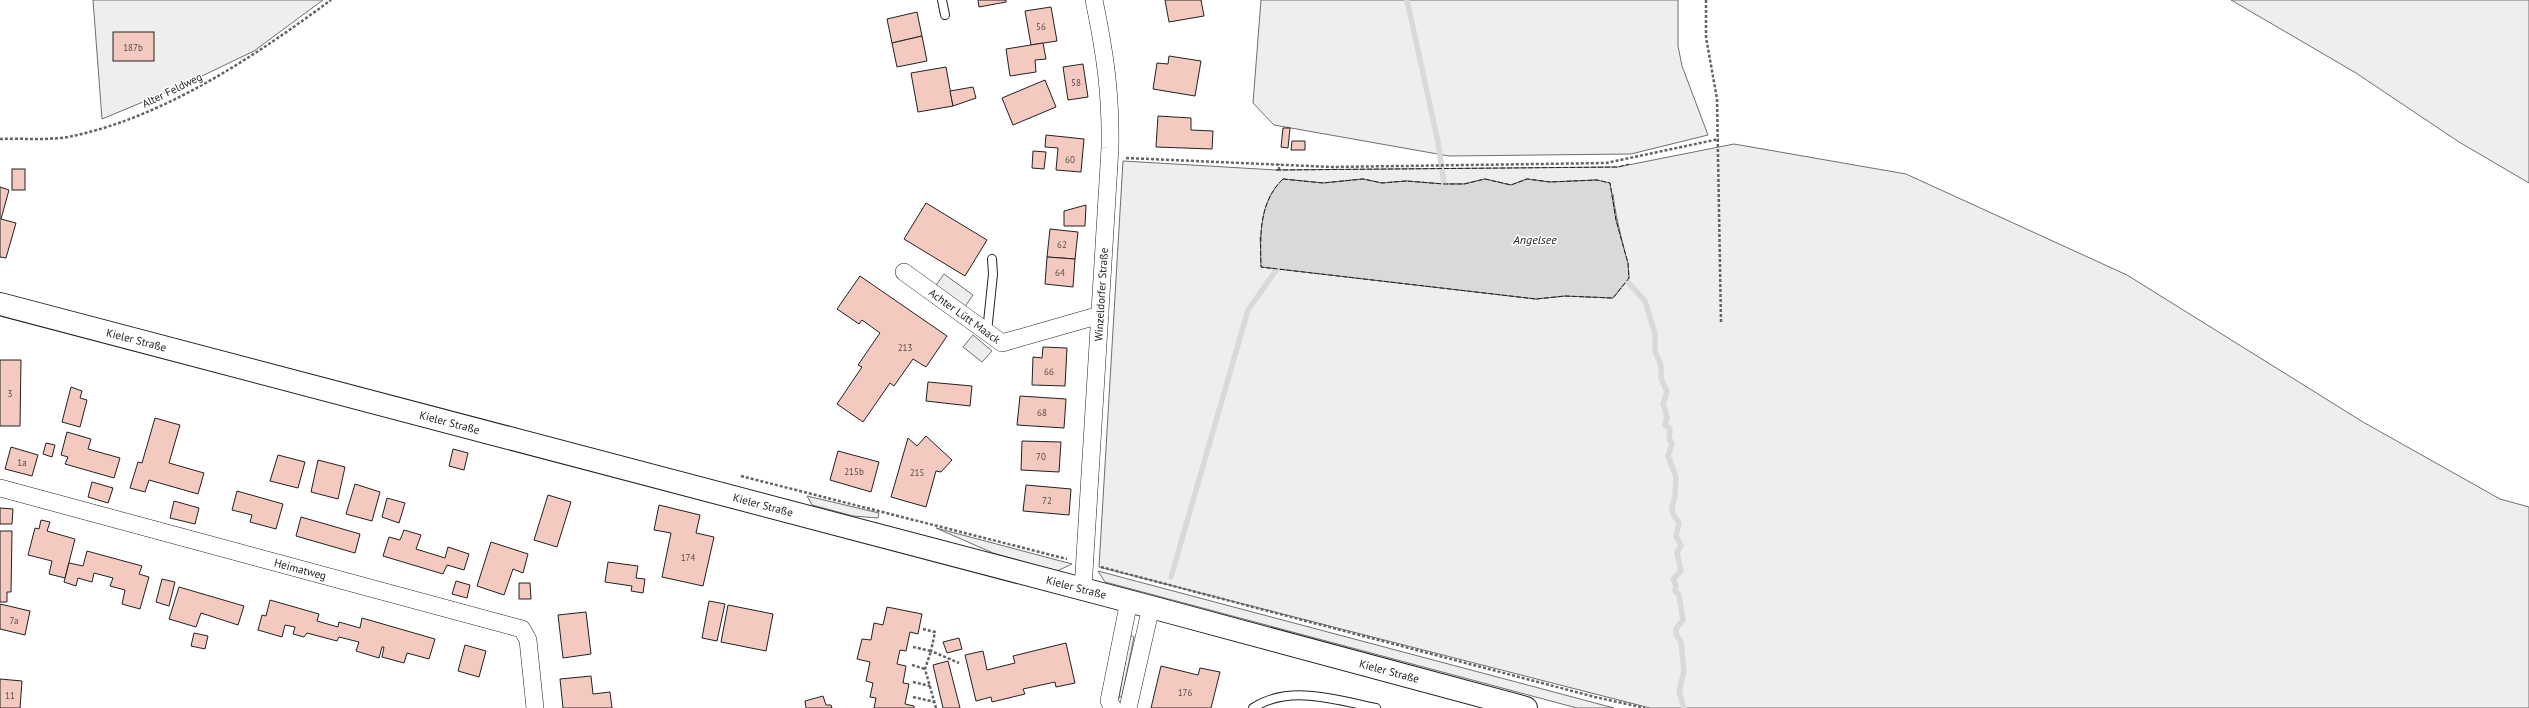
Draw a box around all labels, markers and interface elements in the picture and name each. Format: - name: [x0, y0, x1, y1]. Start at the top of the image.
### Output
- house number: 56: [1036, 21, 1046, 32]
- house number: 187b: [123, 42, 143, 53]
- street label: Alter Feldweg: [140, 69, 204, 111]
- house number: 58: [1071, 77, 1081, 88]
- house number: 60: [1065, 154, 1075, 165]
- water label: Angelsee: [1512, 232, 1557, 247]
- house number: 62: [1057, 239, 1067, 250]
- street label: Winzeldorfer Straße: [1091, 247, 1111, 342]
- house number: 64: [1055, 267, 1065, 278]
- street label: Achter Lütt Maack: [926, 285, 1004, 347]
- street label: Kieler Straße: [105, 325, 168, 355]
- house number: 213: [898, 342, 912, 353]
- house number: 66: [1044, 366, 1054, 377]
- house number: 3: [8, 388, 13, 399]
- house number: 68: [1037, 407, 1047, 418]
- street label: Kieler Straße: [418, 408, 482, 437]
- house number: 70: [1036, 451, 1046, 462]
- house number: 1a: [17, 457, 27, 468]
- house number: 215b: [844, 466, 864, 477]
- house number: 215: [910, 467, 924, 478]
- street label: Kieler Straße: [731, 490, 795, 520]
- house number: 72: [1042, 495, 1052, 506]
- house number: 174: [681, 552, 695, 563]
- street label: Heimatweg: [273, 555, 328, 583]
- street label: Kieler Straße: [1045, 573, 1108, 602]
- house number: 7a: [10, 615, 18, 626]
- street label: Kieler Straße: [1358, 656, 1421, 686]
- house number: 176: [1178, 687, 1192, 698]
- house number: 11: [5, 690, 15, 701]

